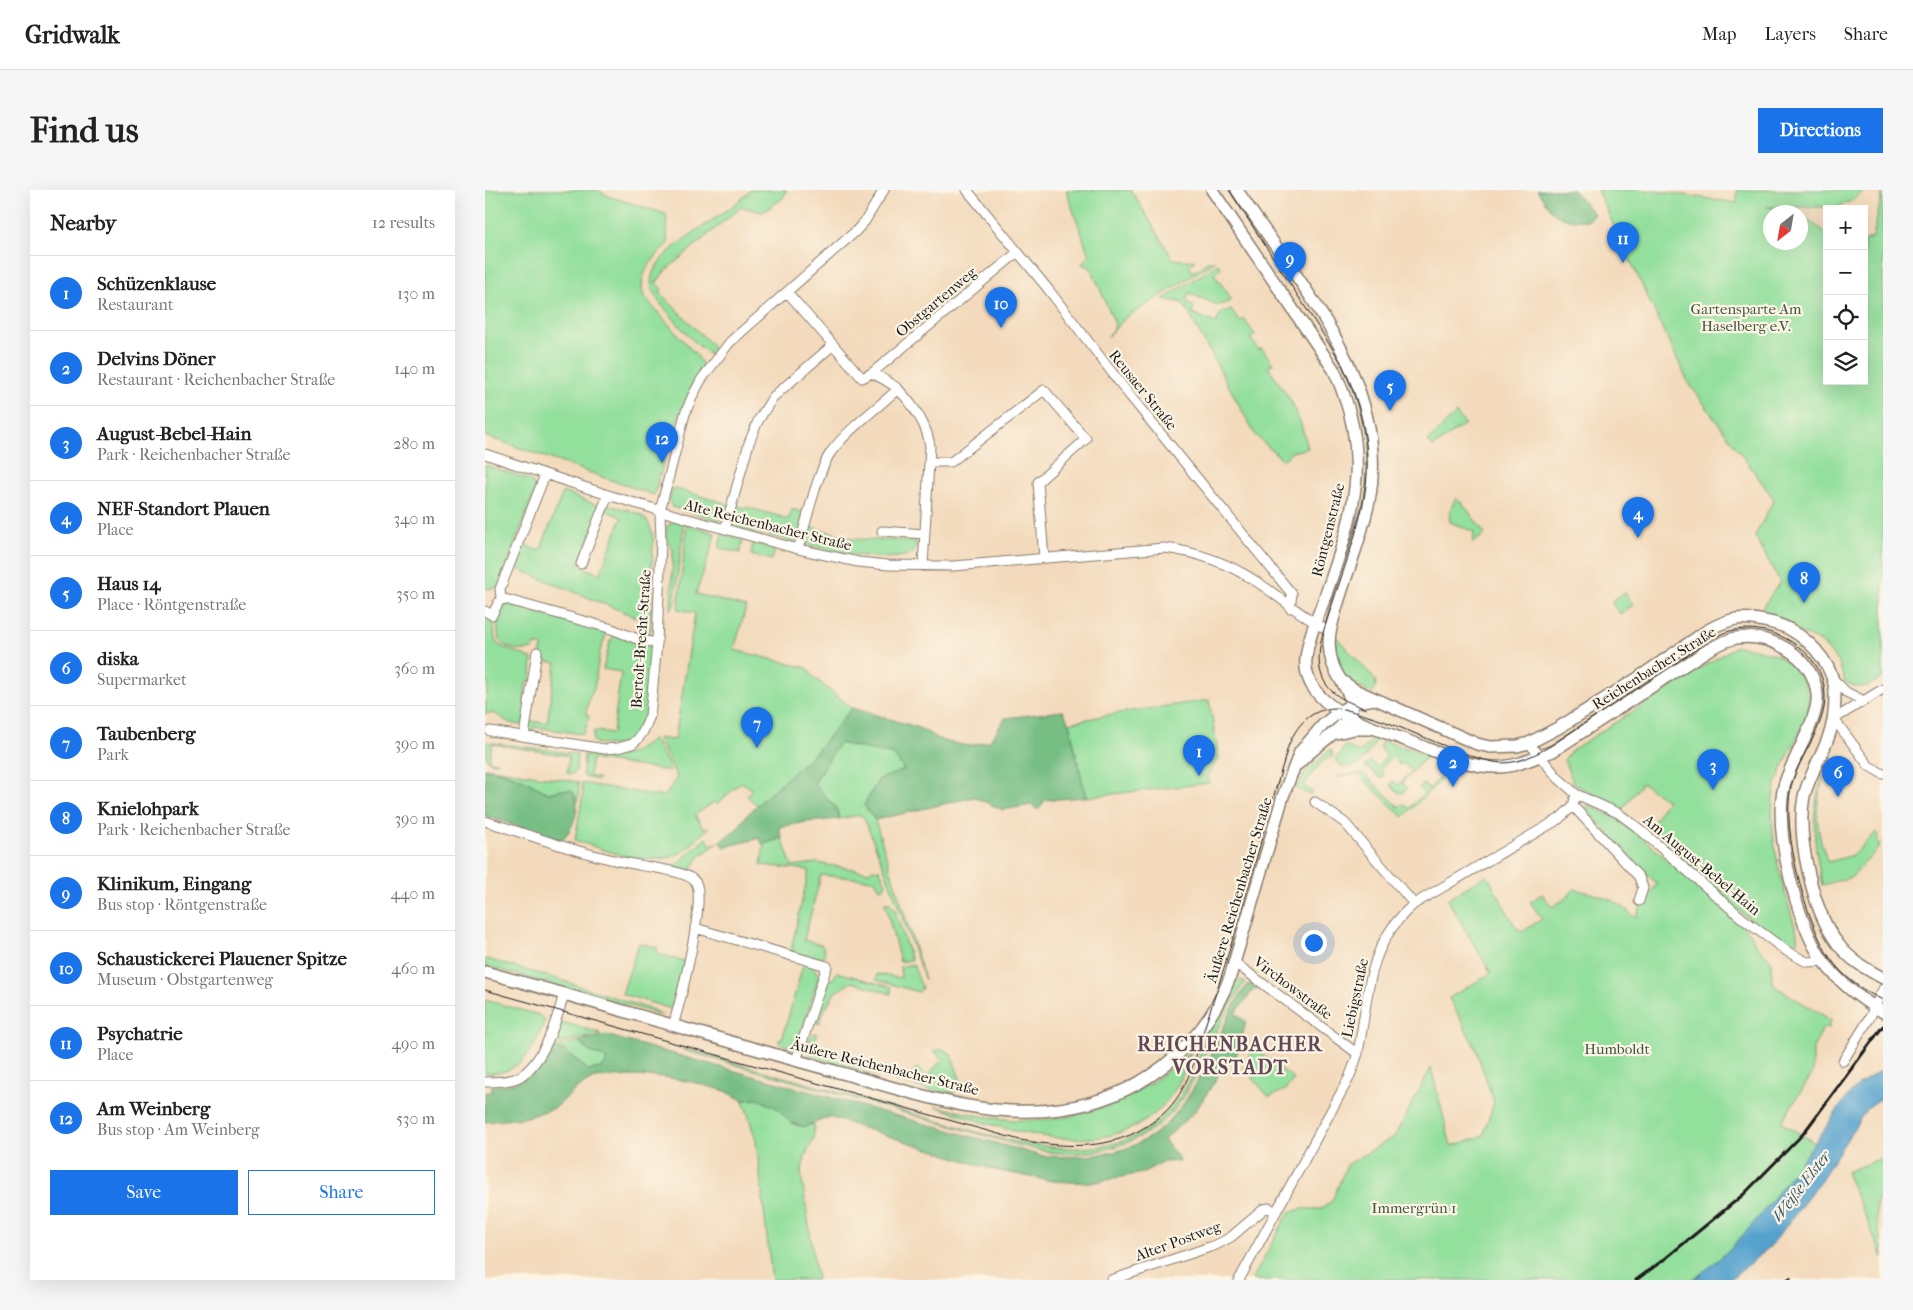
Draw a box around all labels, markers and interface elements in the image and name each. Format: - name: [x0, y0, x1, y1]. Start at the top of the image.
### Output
- text: Gridwalk: [25, 21, 120, 49]
- text: Map: [1702, 24, 1736, 45]
- text: Layers: [1764, 24, 1816, 45]
- text: Share: [1844, 24, 1888, 45]
- button: Directions: [1758, 108, 1883, 153]
- text: Find us: [30, 110, 139, 151]
- north arrow: [1763, 205, 1808, 250]
- map controls: [1823, 205, 1868, 385]
- button: +: [1823, 205, 1868, 250]
- text: Nearby: [50, 211, 116, 235]
- text: 12 results: [372, 213, 435, 232]
- pin: 11: [1607, 222, 1639, 263]
- pin: 9: [1274, 242, 1306, 283]
- button: −: [1823, 250, 1868, 295]
- street label: Obstgartenweg: [892, 262, 981, 341]
- text: Schüzenklause: [97, 273, 216, 295]
- text: 1: [63, 284, 69, 303]
- text: 130 m: [397, 284, 435, 303]
- pin: 10: [985, 287, 1017, 328]
- text: Restaurant: [97, 295, 173, 314]
- button: locate: [1823, 295, 1868, 340]
- park label: Gartensparte Am Haselberg e.V.: [1691, 300, 1802, 335]
- button: layers: [1823, 340, 1868, 385]
- street label: Reusaer Straße: [1105, 346, 1181, 434]
- text: Delvins Döner: [97, 348, 216, 370]
- text: 2: [62, 359, 70, 378]
- text: 140 m: [394, 359, 435, 378]
- text: Restaurant · Reichenbacher Straße: [97, 370, 335, 389]
- pin: 5: [1374, 370, 1406, 411]
- pin: 12: [646, 422, 678, 463]
- text: August-Bebel-Hain: [97, 423, 252, 445]
- text: 3: [63, 434, 69, 453]
- text: 280 m: [393, 434, 435, 453]
- text: Park · Reichenbacher Straße: [97, 445, 291, 464]
- street label: Röntgenstraße: [1308, 481, 1348, 579]
- street label: Alte Reichenbacher Straße: [681, 495, 854, 555]
- pin: 4: [1622, 497, 1654, 538]
- text: NEF-Standort Plauen: [97, 498, 270, 520]
- text: 4: [61, 509, 71, 528]
- text: 340 m: [393, 509, 435, 528]
- text: Place: [97, 520, 133, 539]
- pin: 8: [1788, 562, 1820, 603]
- street label: Bertolt-Brecht-Straße: [627, 568, 655, 709]
- text: Haus 14: [97, 573, 161, 595]
- text: 5: [63, 584, 69, 603]
- text: 350 m: [396, 584, 435, 603]
- text: Place · Röntgenstraße: [97, 595, 246, 614]
- street label: Reichenbacher Straße: [1589, 622, 1720, 713]
- text: diska: [97, 648, 139, 670]
- text: 6: [62, 659, 70, 678]
- text: 360 m: [394, 659, 435, 678]
- text: Supermarket: [97, 670, 187, 689]
- pin: 7: [741, 707, 773, 748]
- text: Taubenberg: [97, 723, 195, 745]
- text: 7: [62, 734, 70, 753]
- text: 390 m: [394, 734, 435, 753]
- pin: 1: [1183, 735, 1215, 776]
- text: Park: [97, 745, 129, 764]
- pin: 2: [1437, 746, 1469, 787]
- pin: 3: [1697, 749, 1729, 790]
- pin: 6: [1822, 756, 1854, 797]
- street label: Äußere Reichenbacher Straße: [1202, 795, 1276, 986]
- text: Knielohpark: [97, 798, 199, 820]
- text: 8: [62, 809, 70, 828]
- text: 390 m: [394, 809, 435, 828]
- street label: Am August-Bebel-Hain: [1639, 810, 1764, 919]
- text: Park · Reichenbacher Straße: [97, 820, 291, 839]
- text: Klinikum, Eingang: [97, 873, 251, 895]
- text: 9: [62, 884, 70, 903]
- text: 440 m: [390, 884, 435, 903]
- text: Bus stop · Röntgenstraße: [97, 895, 267, 914]
- your location: [1301, 930, 1327, 956]
- text: Schaustickerei Plauener Spitze: [97, 948, 347, 970]
- street label: Virchowstraße: [1249, 952, 1336, 1024]
- street label: Liebigstraße: [1338, 956, 1372, 1039]
- text: 10: [59, 959, 73, 978]
- text: 460 m: [391, 959, 435, 978]
- text: Museum · Obstgartenweg: [97, 970, 273, 989]
- text: Psychatrie: [97, 1023, 183, 1045]
- district label: REICHENBACHER VORSTADT: [1137, 1033, 1323, 1079]
- text: 11: [60, 1034, 72, 1053]
- text: 490 m: [392, 1034, 435, 1053]
- street label: Äußere Reichenbacher Straße: [788, 1035, 981, 1099]
- park label: Humboldt: [1584, 1040, 1650, 1058]
- text: Place: [97, 1045, 133, 1064]
- text: Am Weinberg: [97, 1098, 210, 1120]
- text: 12: [59, 1109, 73, 1128]
- text: 530 m: [396, 1109, 435, 1128]
- text: Bus stop · Am Weinberg: [97, 1120, 260, 1139]
- water label: Weiße Elster: [1768, 1146, 1835, 1225]
- button: Save: [50, 1170, 238, 1215]
- button: Share: [248, 1170, 435, 1215]
- park label: Immergrün 1: [1372, 1199, 1456, 1217]
- street label: Alter Postweg: [1132, 1217, 1224, 1265]

